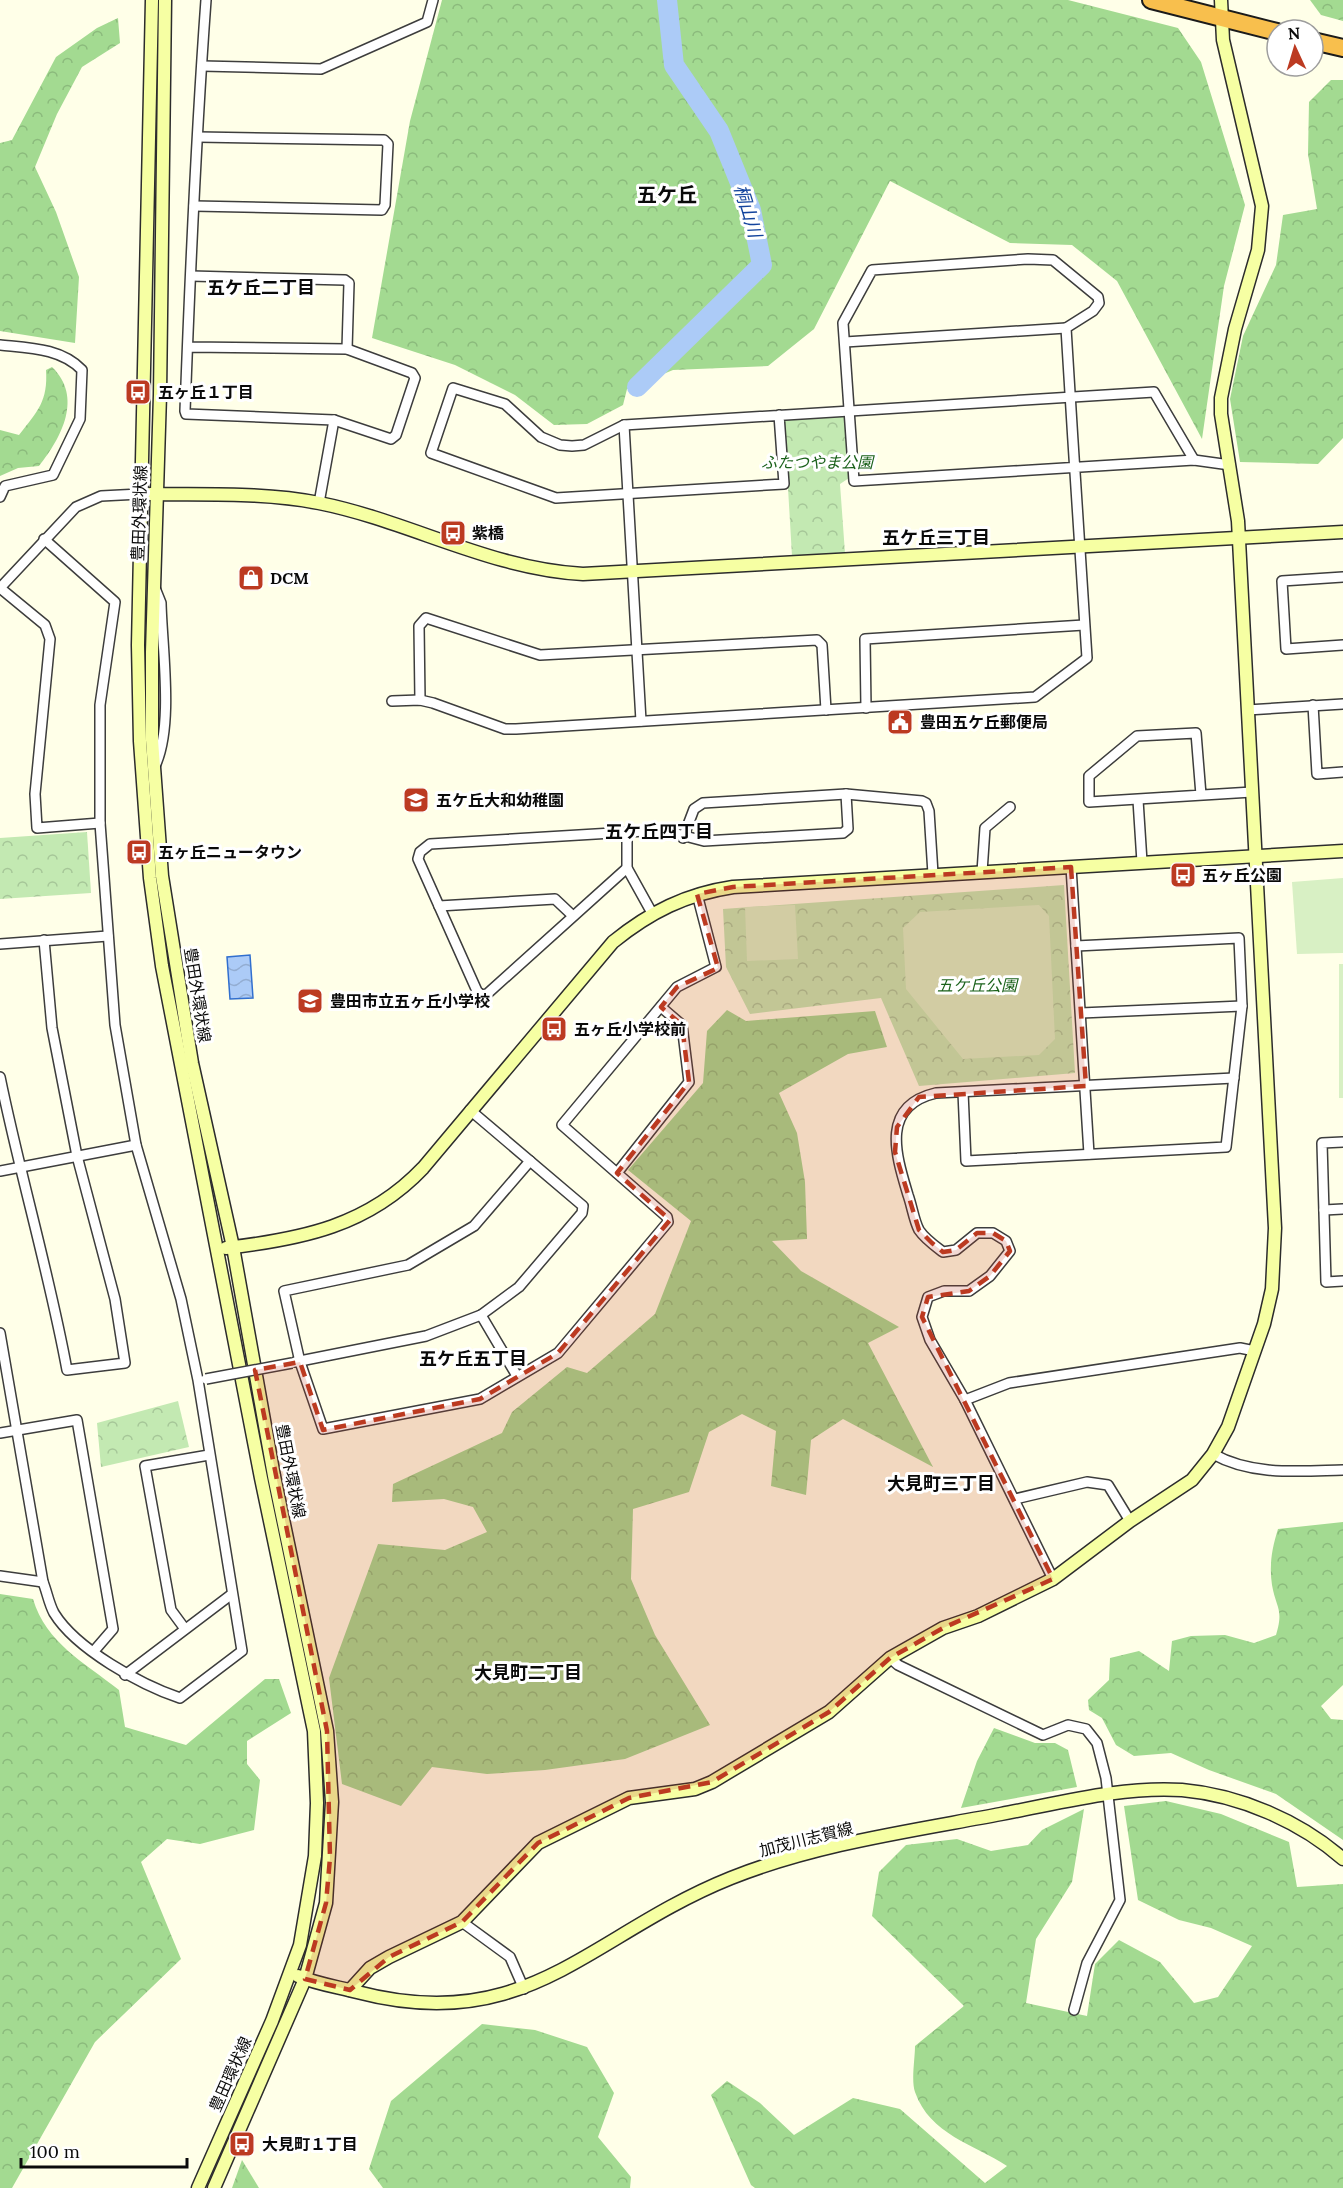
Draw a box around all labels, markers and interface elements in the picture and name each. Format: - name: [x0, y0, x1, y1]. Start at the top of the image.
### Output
- north arrow: [1265, 18, 1325, 78]
- text: N: [1287, 23, 1301, 43]
- district label: 五ケ丘: [637, 182, 697, 207]
- water label: 桐山川: [729, 182, 767, 242]
- district label: 五ケ丘二丁目: [207, 276, 315, 299]
- bus stop icon: 五ヶ丘１丁目: [123, 377, 153, 407]
- place label: 五ヶ丘１丁目: [158, 382, 254, 402]
- park label: ふたつやま公園: [761, 452, 875, 472]
- street label: 豊田外環状線: [127, 465, 151, 561]
- bus stop icon: 紫橋: [438, 518, 468, 548]
- place label: 紫橋: [472, 523, 504, 543]
- district label: 五ケ丘三丁目: [882, 526, 990, 549]
- shop icon: DCM: [236, 563, 266, 593]
- place label: DCM: [270, 568, 309, 588]
- public building icon: 豊田五ケ丘郵便局: [885, 707, 915, 737]
- place label: 豊田五ケ丘郵便局: [920, 712, 1048, 732]
- school or university icon: 五ケ丘大和幼稚園: [401, 785, 431, 815]
- place label: 五ケ丘大和幼稚園: [436, 790, 564, 810]
- district label: 五ケ丘四丁目: [605, 820, 713, 843]
- bus stop icon: 五ヶ丘ニュータウン: [124, 837, 154, 867]
- place label: 五ヶ丘ニュータウン: [158, 842, 302, 862]
- bus stop icon: 五ヶ丘公園: [1168, 860, 1198, 890]
- place label: 五ヶ丘公園: [1202, 865, 1282, 885]
- street label: 豊田外環状線: [181, 946, 215, 1044]
- park label: 五ケ丘公園: [937, 975, 1019, 995]
- school or university icon: 豊田市立五ヶ丘小学校: [295, 986, 325, 1016]
- place label: 豊田市立五ヶ丘小学校: [330, 991, 490, 1011]
- bus stop icon: 五ヶ丘小学校前: [539, 1014, 569, 1044]
- place label: 五ヶ丘小学校前: [574, 1019, 686, 1039]
- district label: 五ケ丘五丁目: [419, 1347, 527, 1370]
- street label: 豊田外環状線: [272, 1422, 310, 1520]
- district label: 大見町三丁目: [887, 1472, 995, 1495]
- district label: 大見町二丁目: [474, 1661, 582, 1684]
- street label: 加茂川志賀線: [757, 1818, 855, 1860]
- street label: 豊田環状線: [205, 2033, 255, 2115]
- bus stop icon: 大見町１丁目: [227, 2129, 257, 2159]
- scale bar: [21, 2131, 188, 2169]
- place label: 大見町１丁目: [262, 2134, 358, 2154]
- text: 100 m: [30, 2140, 80, 2163]

